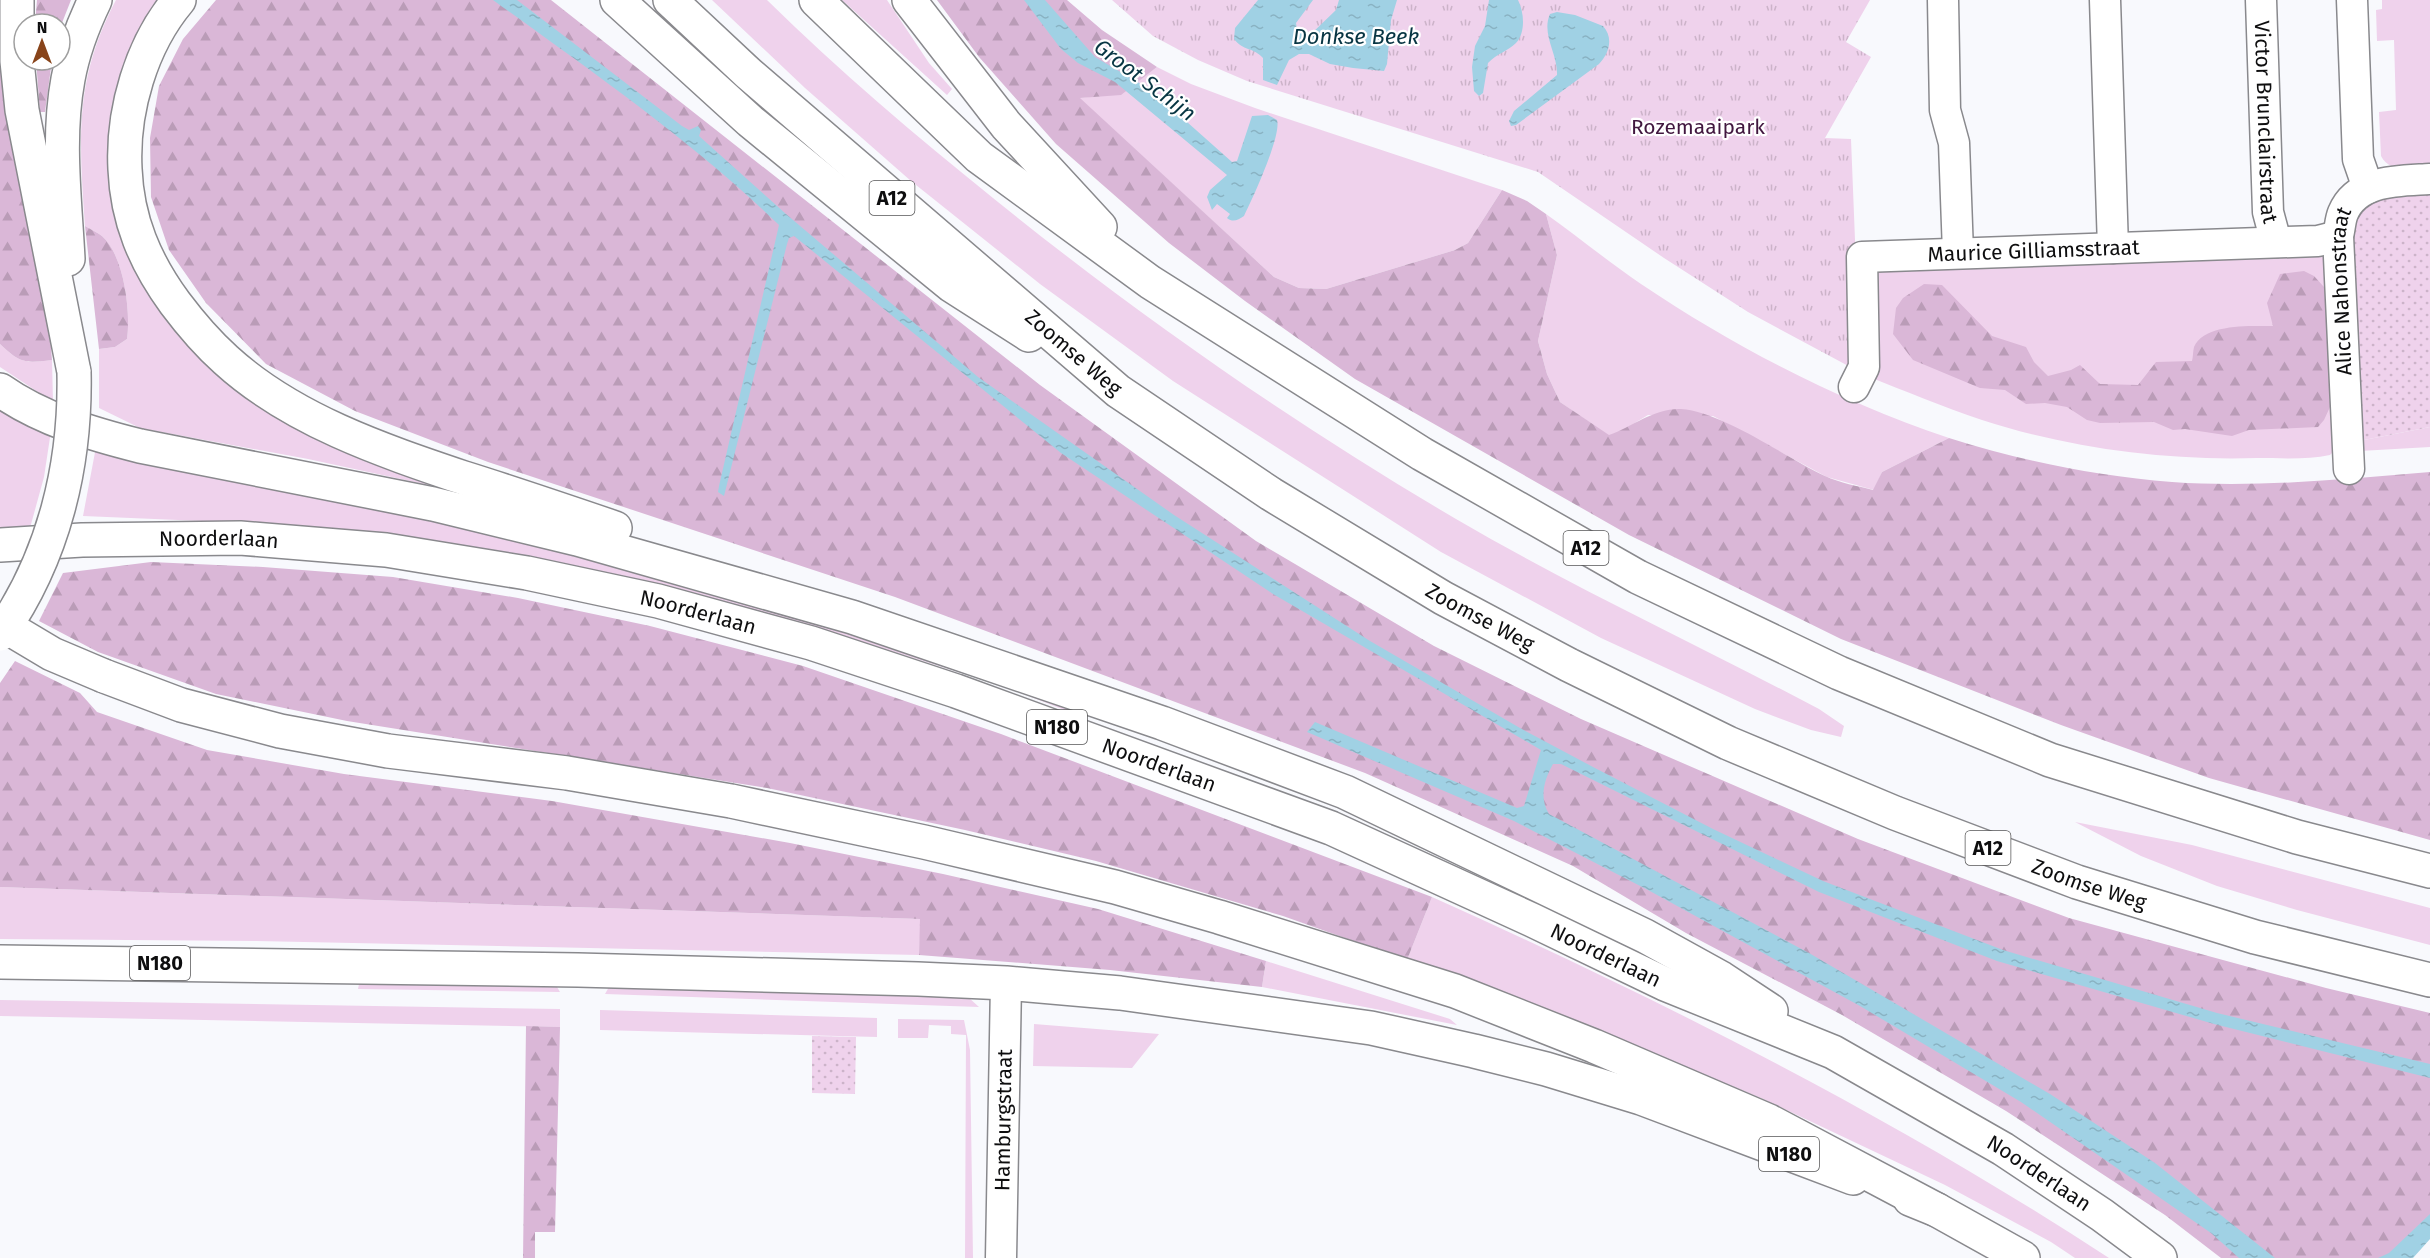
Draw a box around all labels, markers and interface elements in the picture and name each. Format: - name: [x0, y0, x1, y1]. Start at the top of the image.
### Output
- north arrow: [12, 12, 72, 72]
- text: N: [37, 18, 47, 37]
- street label: Victor Brunclairstraat: [2249, 20, 2284, 227]
- water label: Donkse Beek: [1293, 23, 1419, 50]
- water label: Groot Schijn: [1089, 33, 1201, 127]
- park label: Rozemaaipark: [1631, 114, 1765, 140]
- road number: A12: [870, 181, 914, 215]
- street label: Alice Nahonstraat: [2325, 202, 2358, 376]
- street label: Maurice Gilliamsstraat: [1927, 234, 2140, 268]
- street label: Zoomse Weg: [1020, 304, 1127, 402]
- street label: Noorderlaan: [159, 525, 280, 554]
- road number: A12: [1564, 531, 1608, 565]
- street label: Zoomse Weg: [1421, 578, 1539, 657]
- street label: Noorderlaan: [637, 584, 759, 640]
- road number: N180: [1027, 710, 1087, 744]
- street label: Noorderlaan: [1098, 732, 1220, 798]
- road number: A12: [1966, 831, 2010, 865]
- street label: Zoomse Weg: [2028, 853, 2150, 916]
- street label: Noorderlaan: [1546, 918, 1665, 993]
- road number: N180: [130, 946, 190, 980]
- street label: Hamburgstraat: [989, 1048, 1018, 1191]
- street label: Noorderlaan: [1982, 1130, 2096, 1217]
- road number: N180: [1759, 1137, 1819, 1171]

